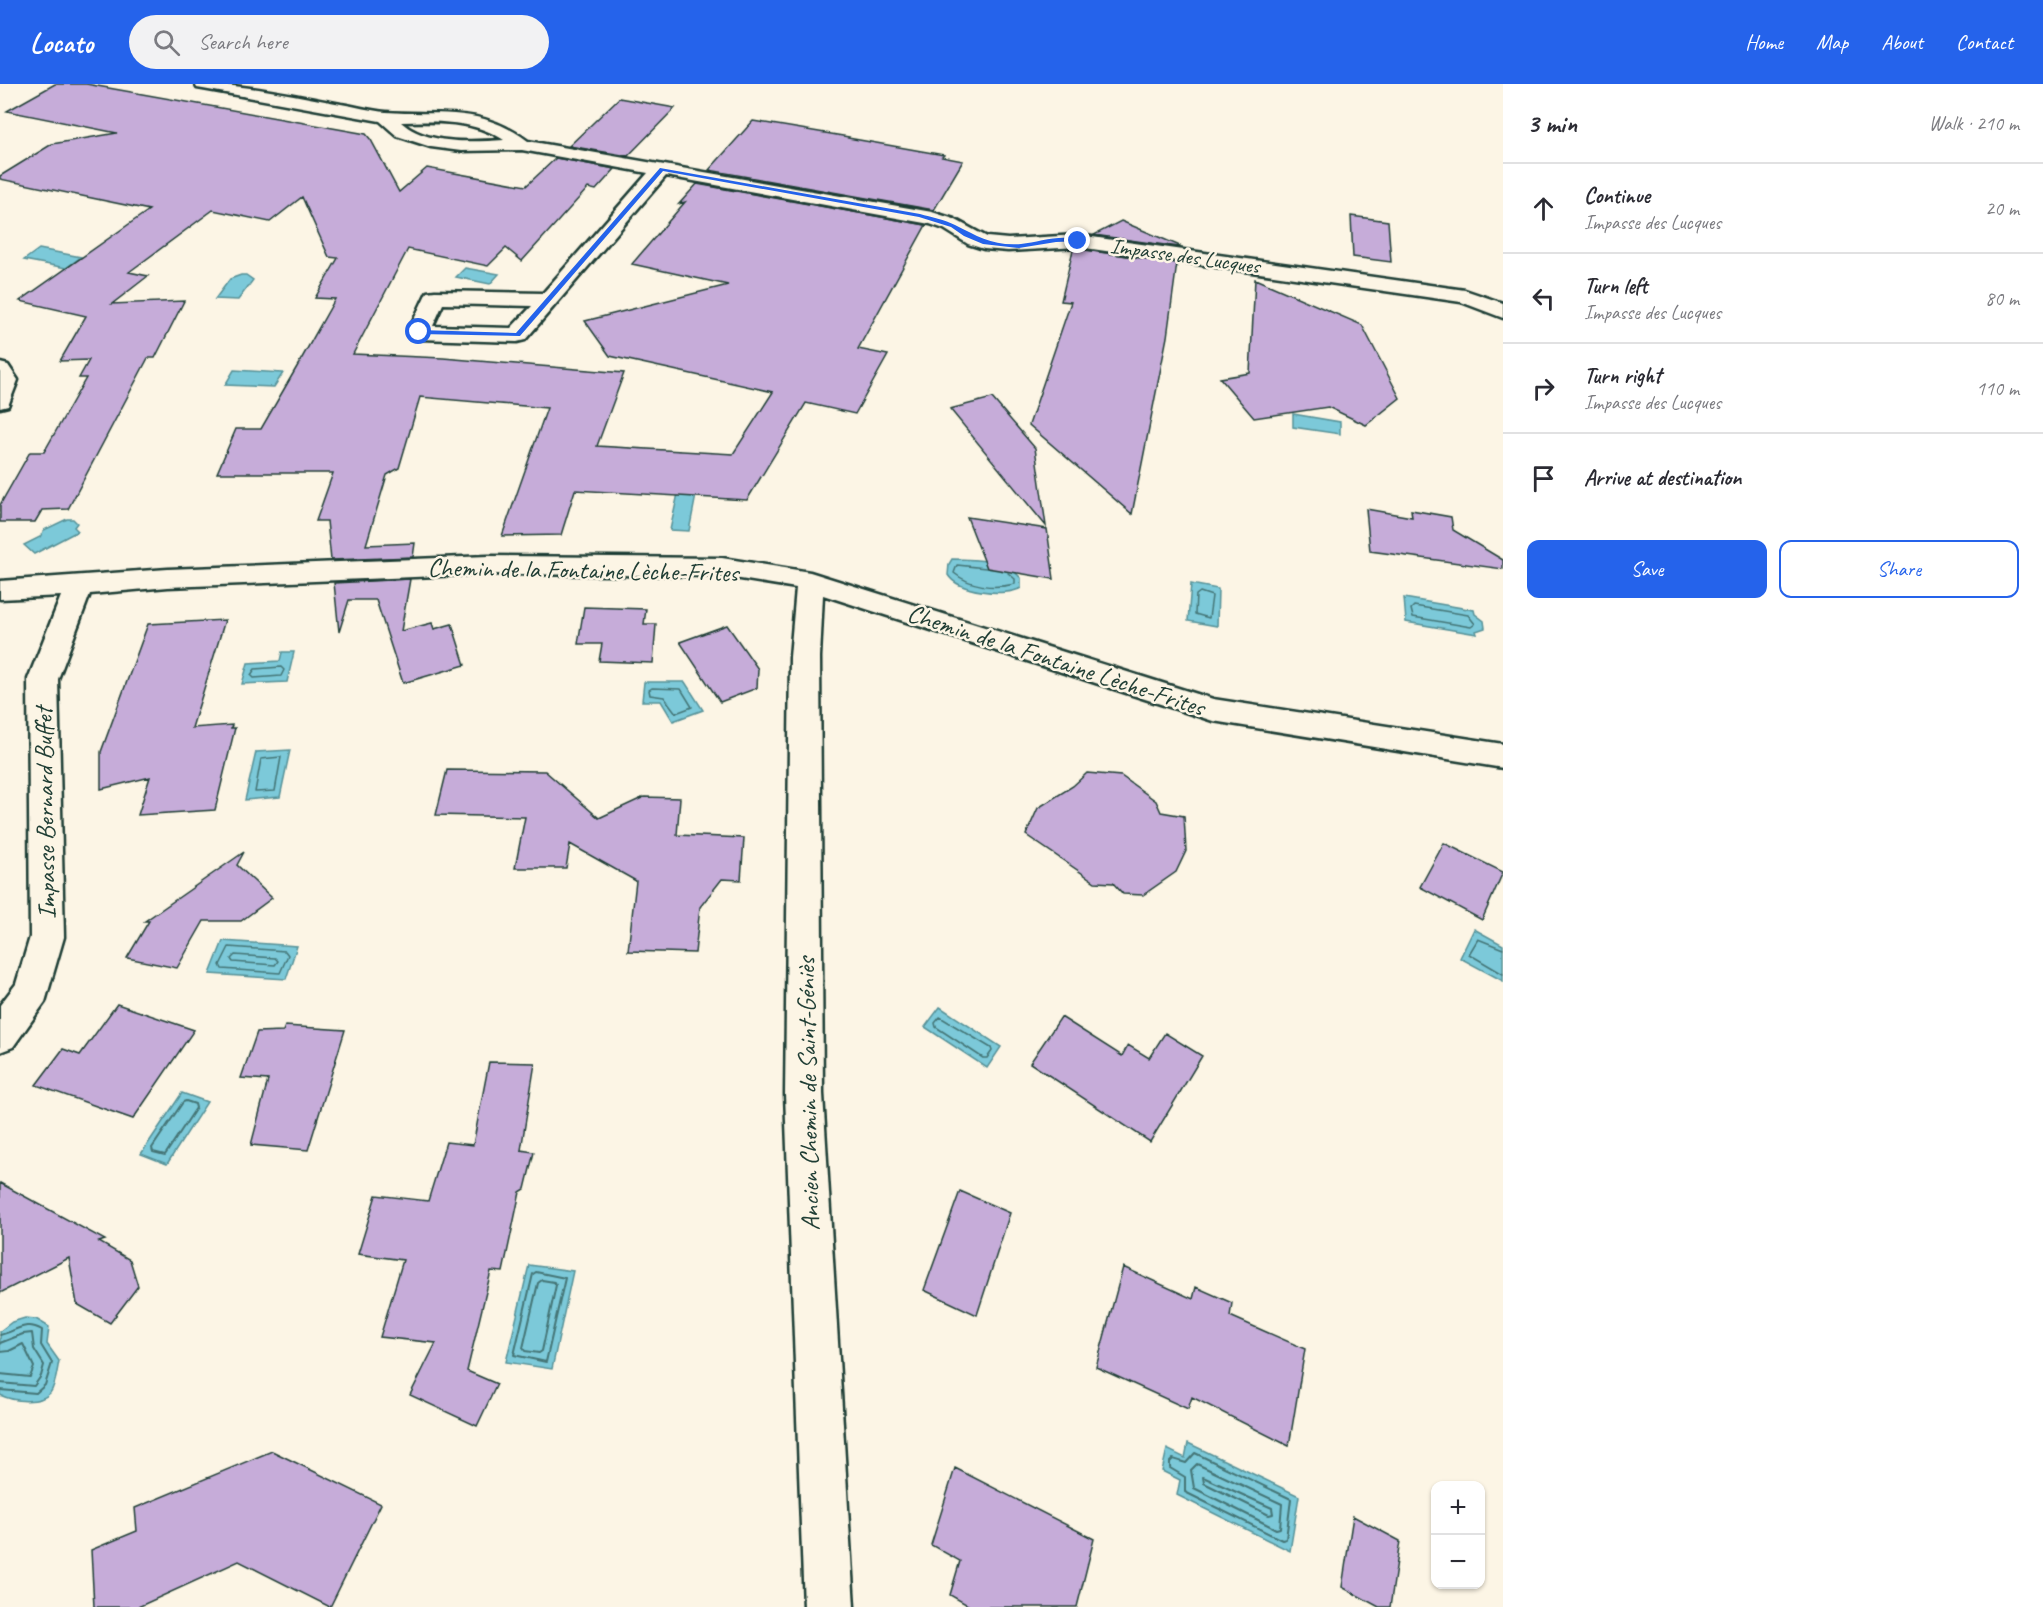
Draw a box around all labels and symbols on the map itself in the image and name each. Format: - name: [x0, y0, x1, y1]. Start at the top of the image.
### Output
- route end: [1064, 227, 1090, 253]
- street label: Impasse des Lucques: [1108, 232, 1264, 281]
- route start: [405, 318, 431, 344]
- street label: Chemin de la Fontaine Lèche-Frites: [427, 551, 741, 589]
- street label: Chemin de la Fontaine Lèche-Frites: [903, 596, 1211, 724]
- street label: Impasse Bernard Buffet: [27, 703, 63, 919]
- street label: Ancien Chemin de Saint-Géniès: [789, 955, 827, 1231]

